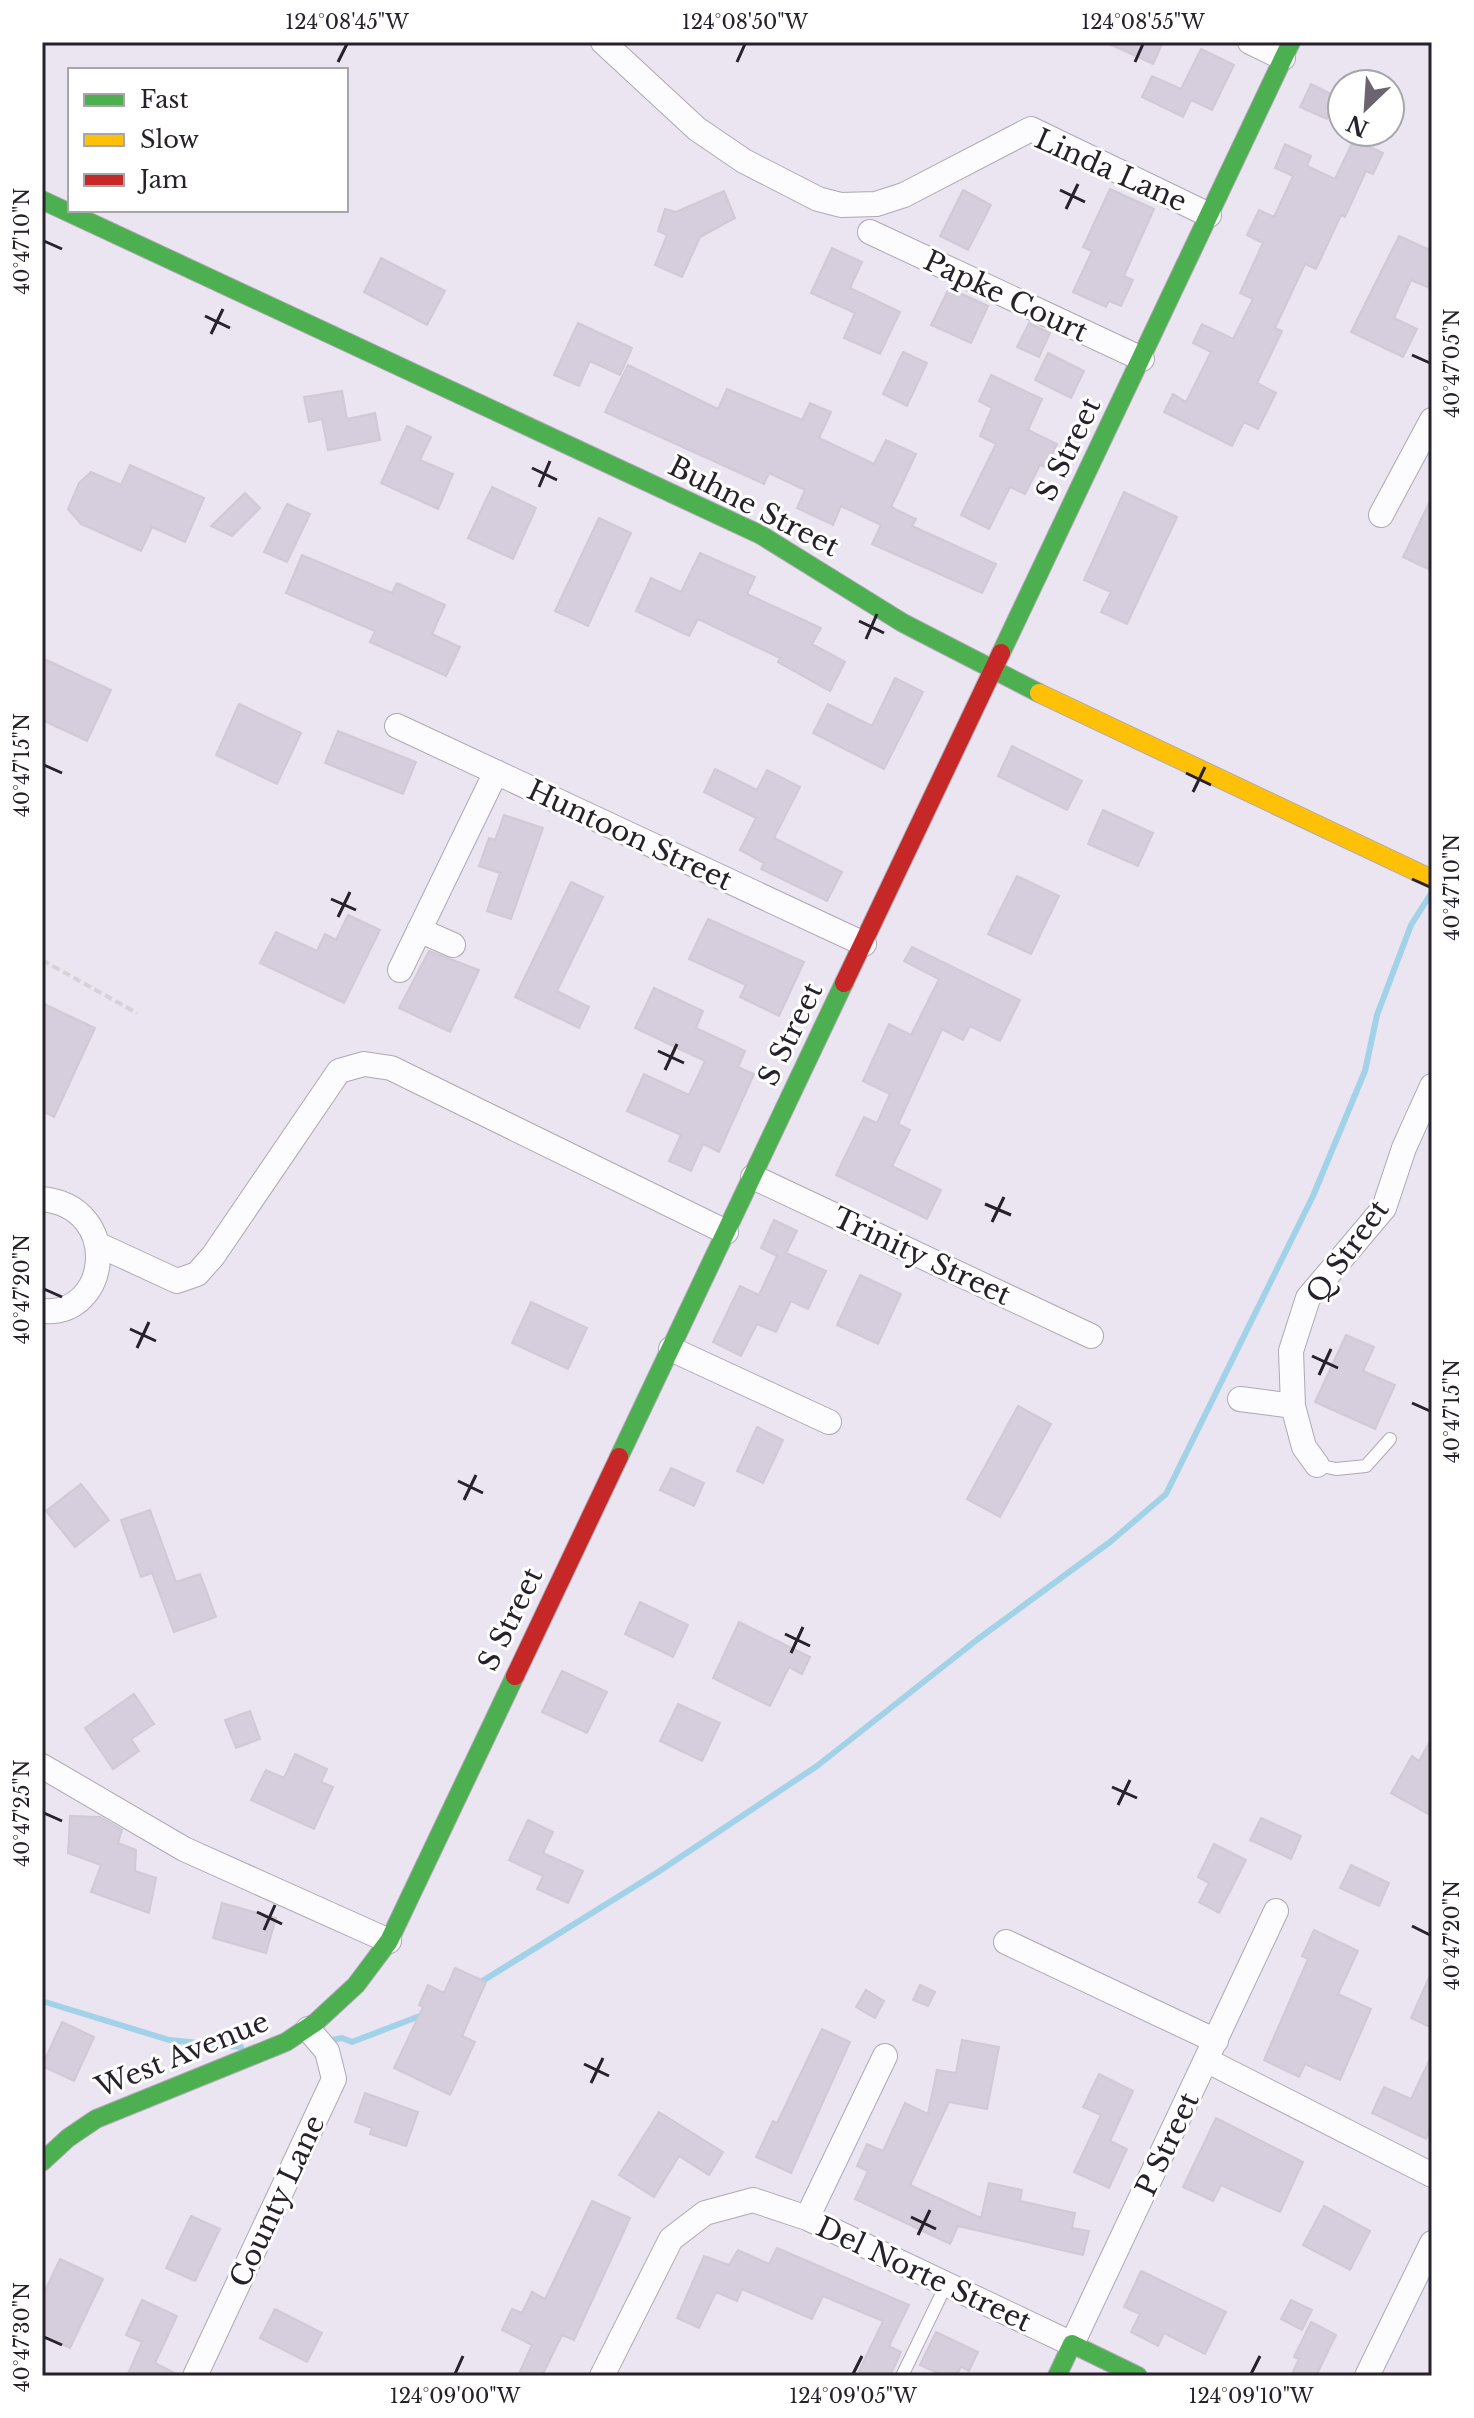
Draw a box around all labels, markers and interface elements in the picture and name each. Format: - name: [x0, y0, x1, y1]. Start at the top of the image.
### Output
- text: 124°08'45"W: [285, 10, 409, 34]
- text: 124°08'50"W: [682, 10, 809, 34]
- text: 124°08'55"W: [1081, 10, 1205, 34]
- legend: [68, 68, 348, 212]
- north arrow: [1326, 68, 1406, 148]
- text: Fast: [140, 85, 188, 114]
- text: N: [1342, 109, 1373, 142]
- street label: Linda Lane: [1029, 121, 1192, 220]
- text: Slow: [140, 125, 199, 154]
- text: Jam: [137, 165, 188, 194]
- text: 40°47'10"N: [10, 188, 34, 294]
- street label: Papke Court: [918, 243, 1094, 350]
- text: 40°47'05"N: [1440, 308, 1464, 418]
- street label: S Street: [1029, 392, 1109, 506]
- street label: Buhne Street: [663, 448, 845, 565]
- text: 40°47'15"N: [10, 713, 34, 817]
- street label: Huntoon Street: [522, 773, 738, 898]
- text: 40°47'10"N: [1440, 834, 1464, 940]
- street label: S Street: [751, 977, 831, 1091]
- street label: Q Street: [1298, 1193, 1397, 1310]
- street label: Trinity Street: [827, 1200, 1017, 1313]
- text: 40°47'20"N: [10, 1234, 34, 1344]
- text: 40°47'15"N: [1440, 1359, 1464, 1463]
- street label: S Street: [471, 1562, 551, 1676]
- text: 40°47'25"N: [10, 1759, 34, 1867]
- text: 40°47'20"N: [1440, 1880, 1464, 1990]
- street label: West Avenue: [90, 2004, 274, 2105]
- street label: P Street: [1128, 2086, 1207, 2202]
- street label: County Lane: [222, 2110, 333, 2293]
- street label: Del Norte Street: [811, 2209, 1037, 2340]
- text: 40°47'30"N: [10, 2282, 34, 2392]
- text: 124°09'00"W: [390, 2384, 521, 2408]
- text: 124°09'05"W: [789, 2384, 917, 2408]
- text: 124°09'10"W: [1188, 2384, 1314, 2408]

